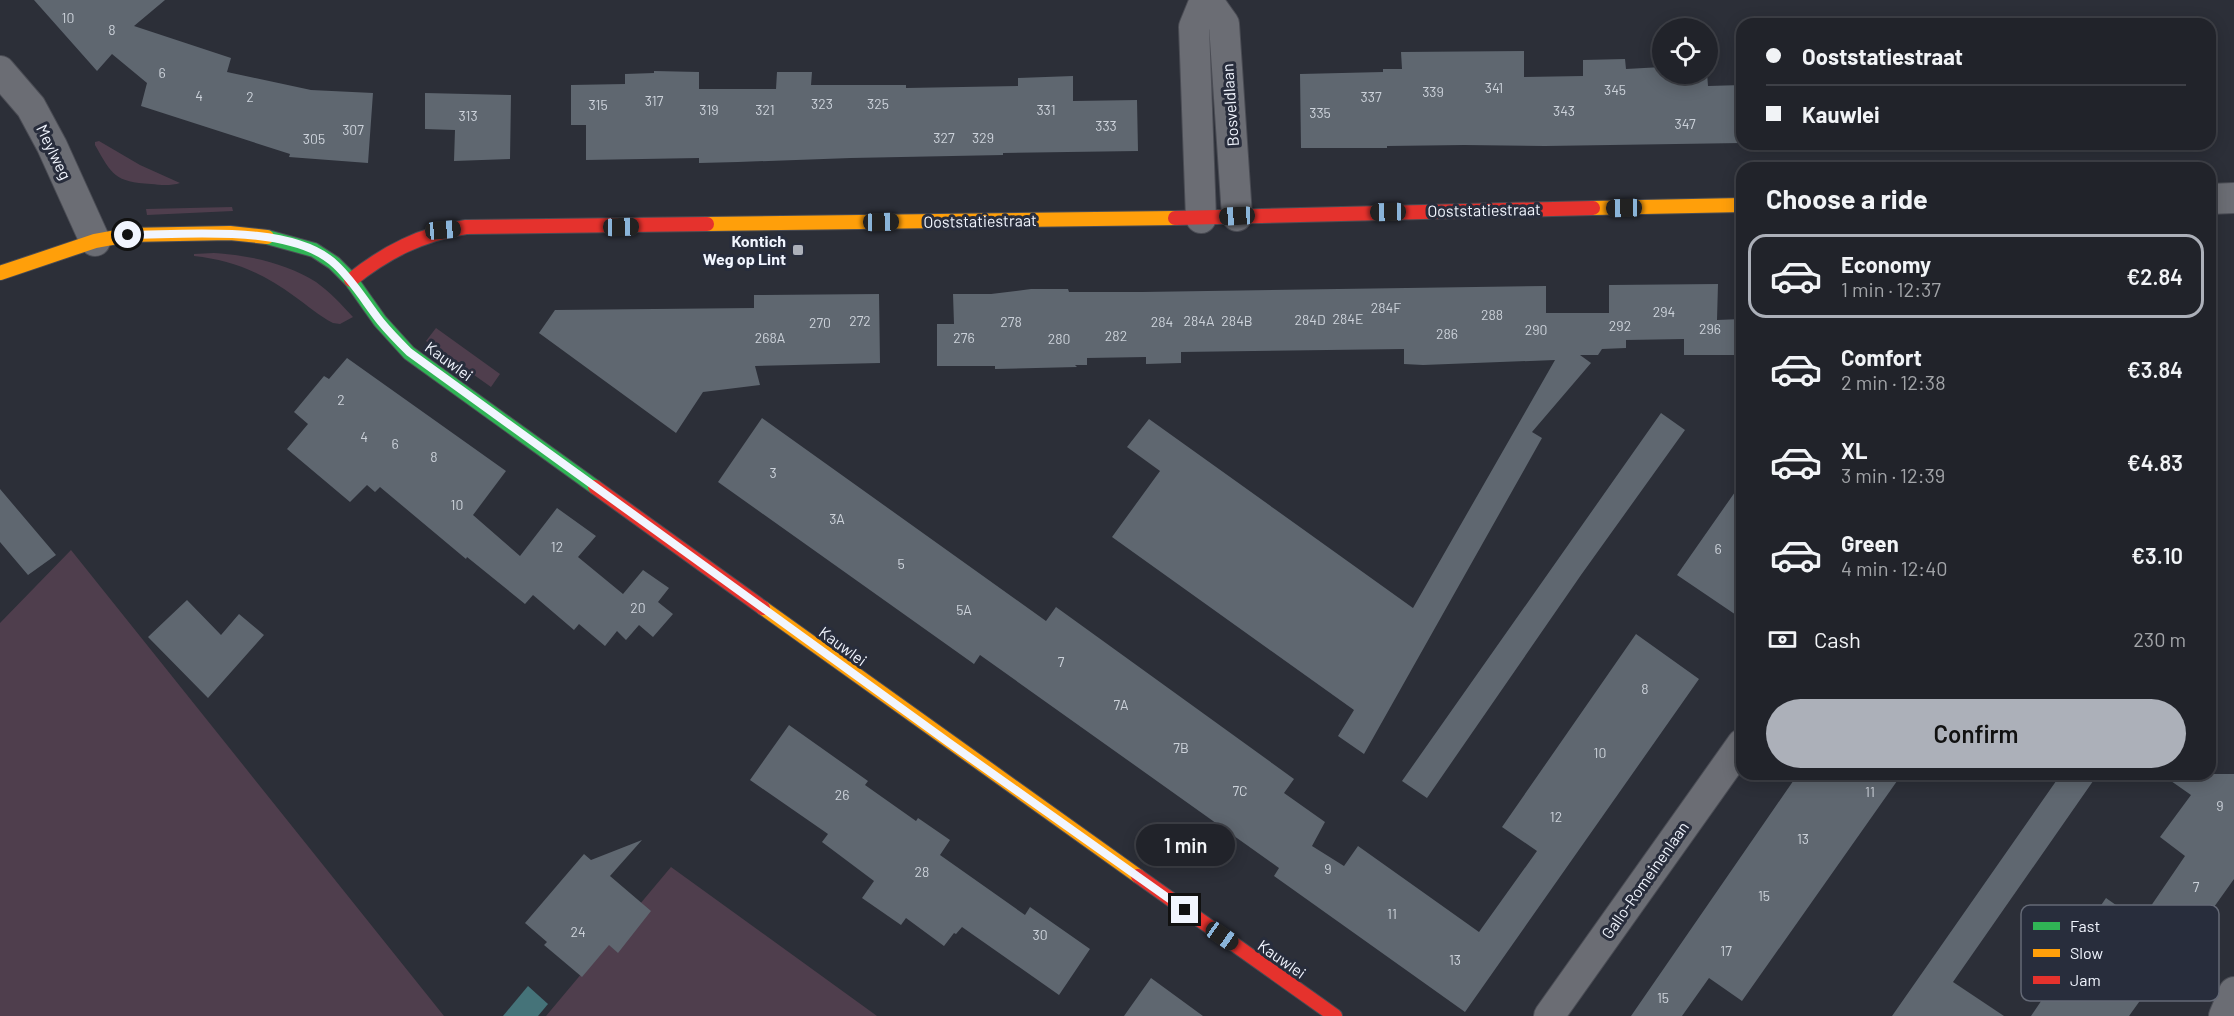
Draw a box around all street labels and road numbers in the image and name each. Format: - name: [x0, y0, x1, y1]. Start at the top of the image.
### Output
- street label: Bosveldlaan: [1217, 63, 1242, 147]
- street label: Meylweg: [33, 121, 76, 183]
- street label: Ooststatiestraat: [1427, 199, 1541, 220]
- street label: Ooststatiestraat: [923, 210, 1037, 231]
- street label: Kauwlei: [422, 337, 477, 384]
- street label: Kauwlei: [816, 622, 871, 669]
- street label: Gallo-Romeinenlaan: [1597, 817, 1692, 942]
- street label: Kauwlei: [1255, 935, 1310, 982]

